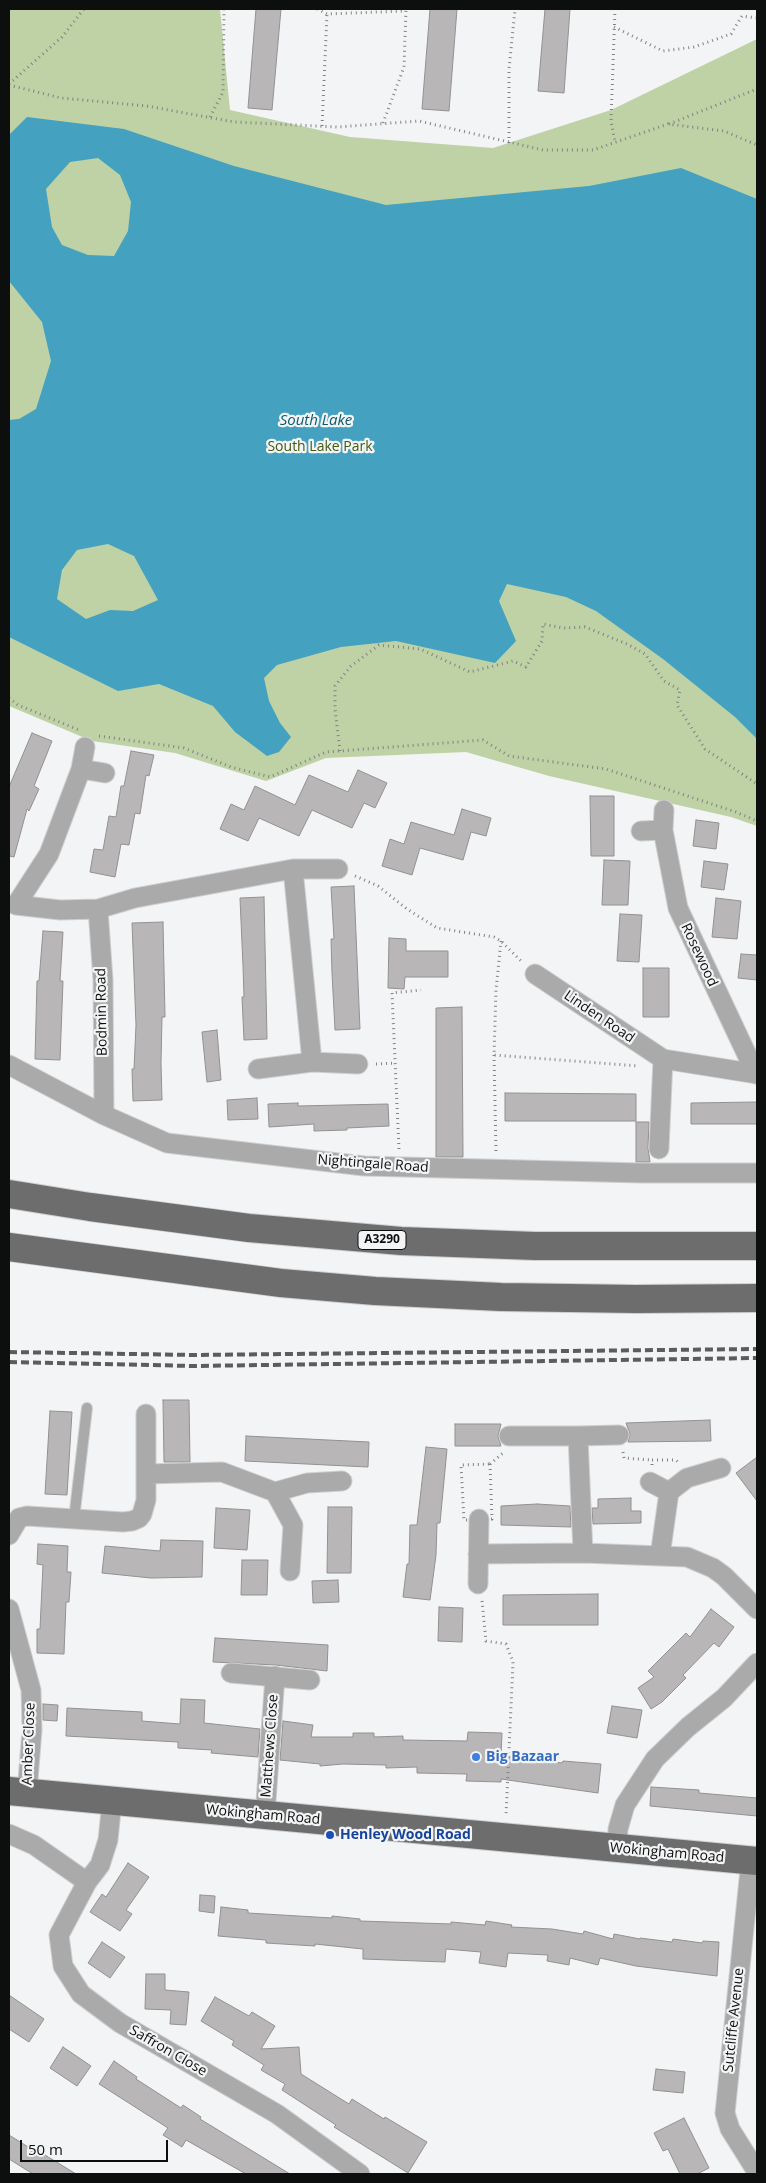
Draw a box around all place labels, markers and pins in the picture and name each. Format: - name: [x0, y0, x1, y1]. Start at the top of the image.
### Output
- place label: Big Bazaar: [486, 1749, 559, 1765]
- marker: Big Bazaar: [470, 1751, 482, 1763]
- place label: Henley Wood Road: [340, 1827, 471, 1843]
- marker: Henley Wood Road: [324, 1829, 336, 1841]

